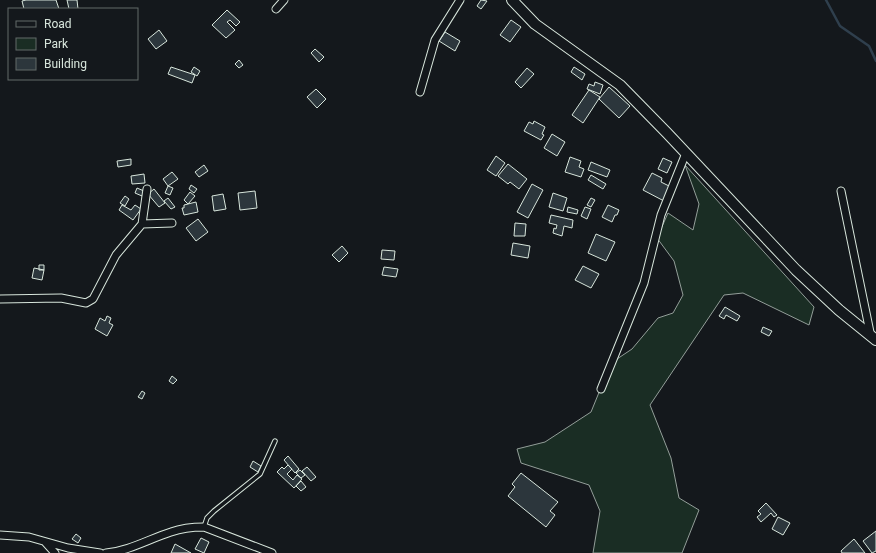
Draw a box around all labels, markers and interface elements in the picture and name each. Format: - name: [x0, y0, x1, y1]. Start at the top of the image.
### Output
- legend: [8, 8, 138, 80]
- text: Road: [44, 17, 72, 31]
- text: Park: [44, 37, 69, 51]
- text: Building: [44, 57, 87, 71]

